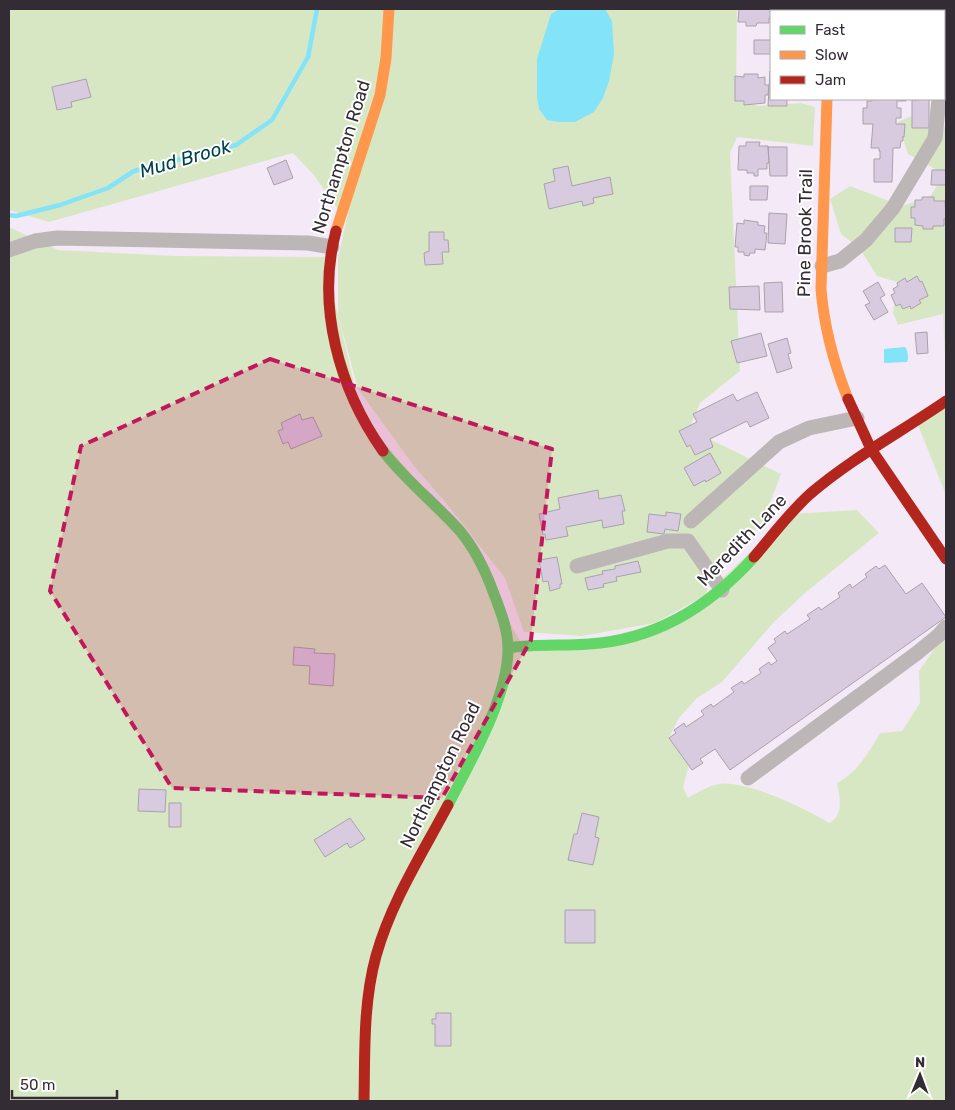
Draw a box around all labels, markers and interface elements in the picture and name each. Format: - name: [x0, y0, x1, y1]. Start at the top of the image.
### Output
- legend: [770, 10, 945, 100]
- text: Fast: [815, 21, 845, 39]
- text: Slow: [815, 46, 848, 64]
- text: Jam: [815, 71, 846, 89]
- street label: Northampton Road: [307, 77, 375, 237]
- water label: Mud Brook: [137, 134, 234, 182]
- street label: Pine Brook Trail: [793, 169, 817, 297]
- street label: Meredith Lane: [693, 489, 791, 591]
- street label: Northampton Road: [395, 698, 485, 852]
- north arrow: [895, 1050, 945, 1100]
- text: N: [915, 1054, 925, 1071]
- scale bar: [12, 1068, 118, 1100]
- text: 50 m: [20, 1076, 55, 1094]

